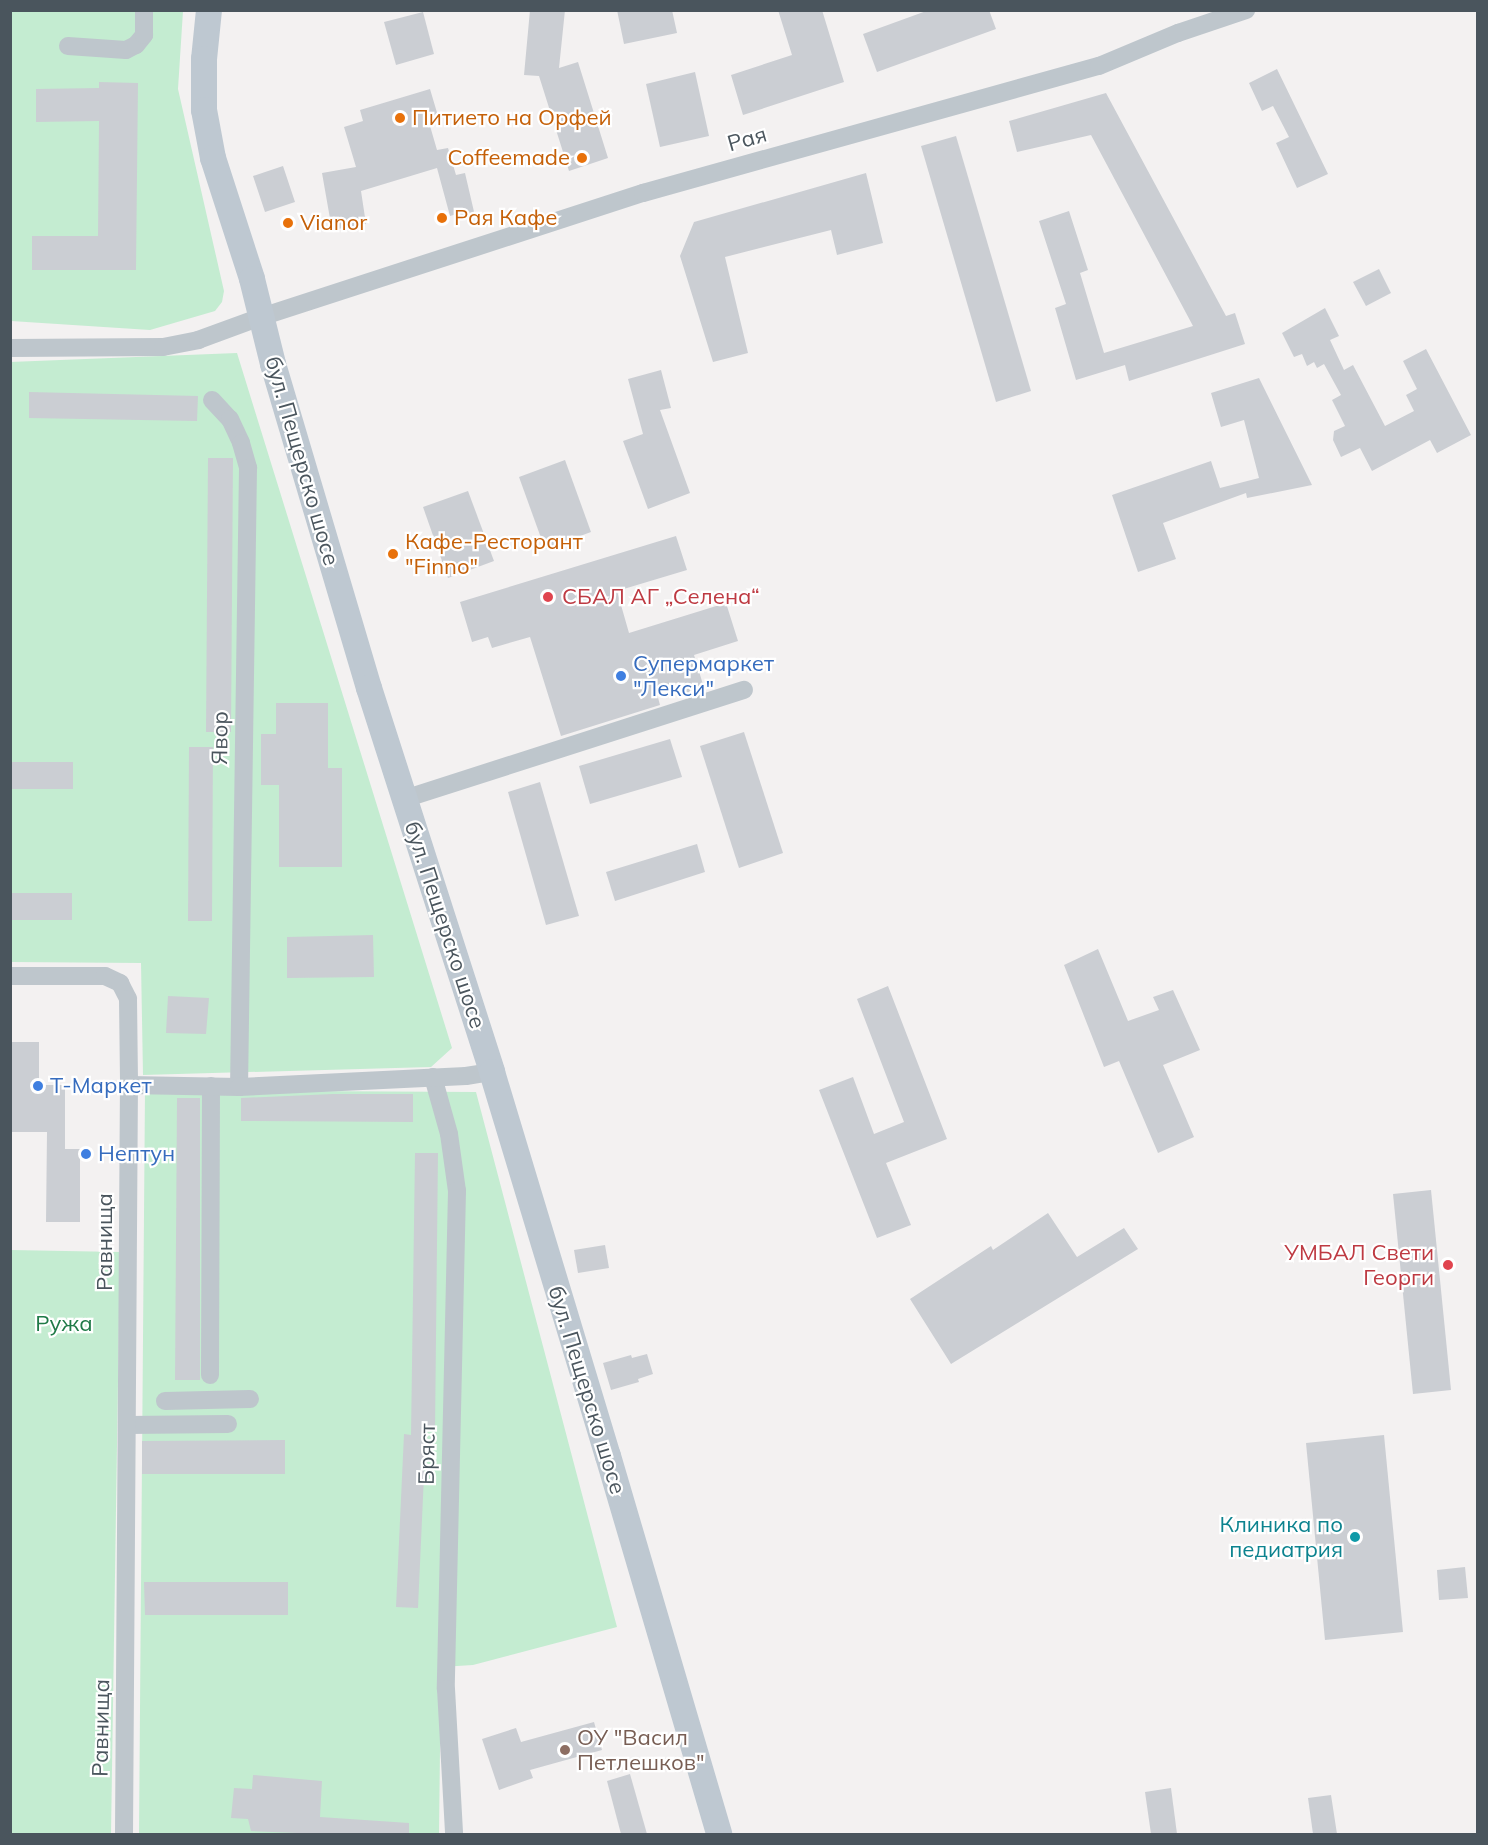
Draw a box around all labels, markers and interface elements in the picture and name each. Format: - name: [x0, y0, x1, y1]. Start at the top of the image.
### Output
- place label: Питието на Орфей: [412, 105, 612, 131]
- marker: Питието на Орфей: [393, 111, 407, 125]
- street label: Рая: [724, 121, 770, 157]
- place label: Coffeemade: [447, 145, 570, 171]
- marker: Coffeemade: [575, 151, 589, 165]
- place label: Рая Кафе: [454, 205, 557, 231]
- place label: Vianor: [300, 210, 367, 236]
- marker: Рая Кафе: [435, 211, 449, 225]
- marker: Vianor: [281, 216, 295, 230]
- street label: бул. Пещерско шосе: [260, 353, 344, 569]
- place label: Кафе-Ресторант "Finno": [405, 528, 583, 580]
- marker: Кафе-Ресторант "Finno": [386, 547, 400, 561]
- place label: СБАЛ АГ „Селена“: [562, 584, 760, 610]
- marker: СБАЛ АГ „Селена“: [539, 588, 557, 606]
- place label: Супермаркет "Лекси": [633, 650, 774, 702]
- marker: Супермаркет "Лекси": [614, 669, 628, 683]
- street label: Явор: [206, 711, 234, 765]
- street label: бул. Пещерско шосе: [399, 818, 491, 1032]
- place label: Т-Маркет: [50, 1073, 151, 1099]
- marker: Т-Маркет: [31, 1079, 45, 1093]
- place label: Нептун: [98, 1141, 175, 1167]
- marker: Нептун: [79, 1147, 93, 1161]
- street label: Равнища: [92, 1193, 118, 1291]
- place label: УМБАЛ Свети Георги: [1284, 1239, 1434, 1290]
- marker: УМБАЛ Свети Георги: [1439, 1256, 1457, 1274]
- street label: бул. Пещерско шосе: [543, 1283, 631, 1497]
- park label: Ружа: [35, 1311, 93, 1337]
- street label: Бряст: [413, 1423, 441, 1485]
- place label: Клиника по педиатрия: [1219, 1511, 1343, 1562]
- marker: Клиника по педиатрия: [1348, 1530, 1362, 1544]
- street label: Равнища: [87, 1679, 115, 1777]
- place label: ОУ "Васил Петлешков": [577, 1724, 705, 1776]
- marker: ОУ "Васил Петлешков": [558, 1743, 572, 1757]

